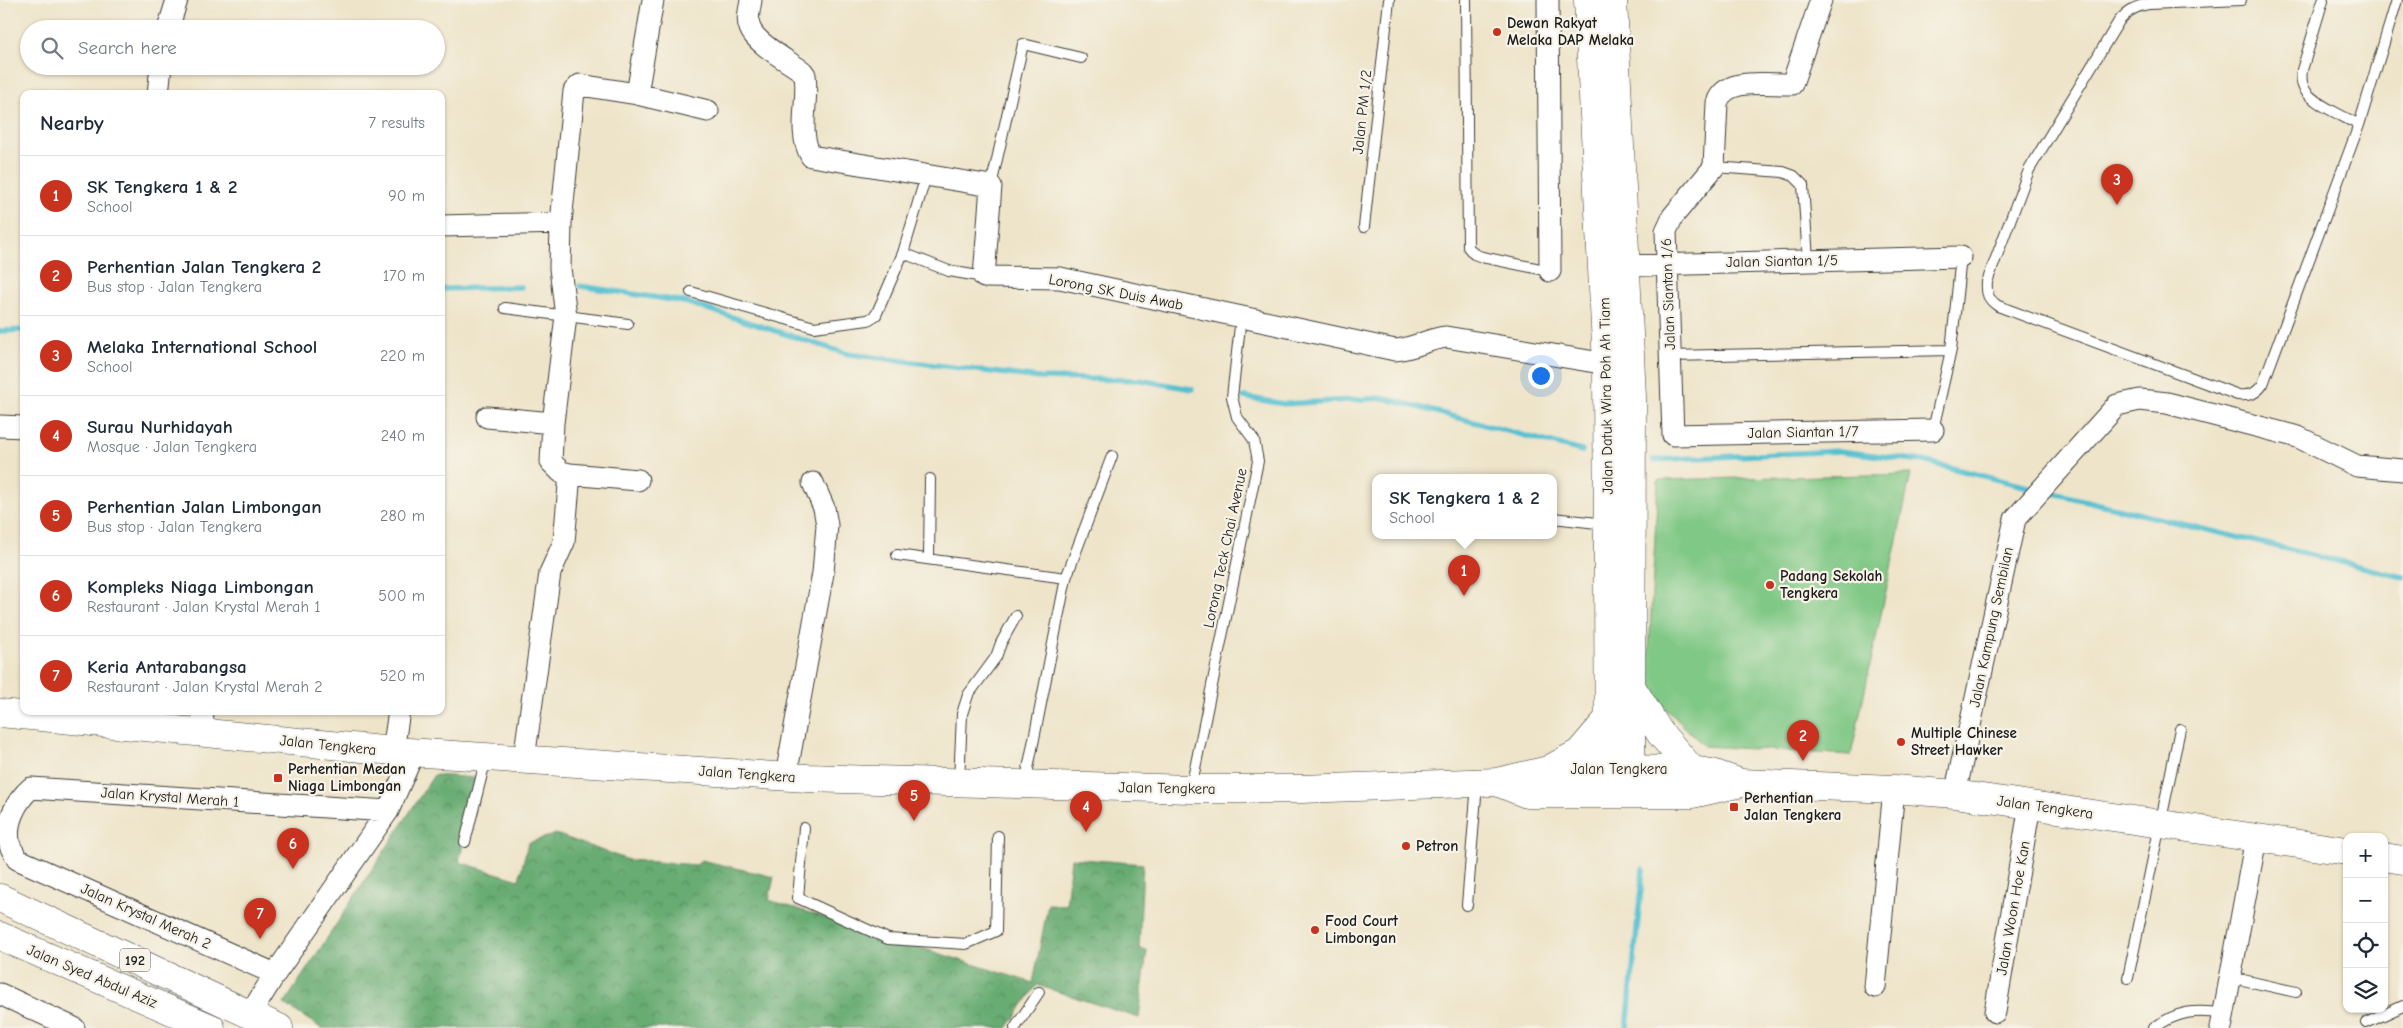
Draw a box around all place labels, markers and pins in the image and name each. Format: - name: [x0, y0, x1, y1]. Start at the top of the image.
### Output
- place label: Dewan Rakyat Melaka DAP Melaka: [1507, 14, 1634, 49]
- marker: Dewan Rakyat Melaka DAP Melaka: [1491, 26, 1503, 38]
- pin: 3: [2101, 164, 2133, 205]
- pin: 1: [1448, 555, 1480, 596]
- place label: Padang Sekolah Tengkera: [1780, 567, 1883, 602]
- marker: Padang Sekolah Tengkera: [1764, 579, 1776, 591]
- pin: 2: [1787, 720, 1819, 761]
- place label: Multiple Chinese Street Hawker: [1911, 724, 2017, 759]
- marker: Multiple Chinese Street Hawker: [1895, 736, 1907, 748]
- place label: Perhentian Medan Niaga Limbongan: [288, 760, 406, 795]
- marker: Perhentian Medan Niaga Limbongan: [272, 772, 284, 784]
- pin: 5: [898, 780, 930, 821]
- place label: Perhentian Jalan Tengkera: [1744, 789, 1841, 824]
- pin: 4: [1070, 791, 1102, 832]
- marker: Perhentian Jalan Tengkera: [1728, 801, 1740, 813]
- pin: 6: [277, 828, 309, 869]
- place label: Petron: [1416, 837, 1458, 855]
- marker: Petron: [1400, 840, 1412, 852]
- pin: 7: [244, 898, 276, 939]
- place label: Food Court Limbongan: [1325, 912, 1399, 947]
- marker: Food Court Limbongan: [1309, 924, 1321, 936]

